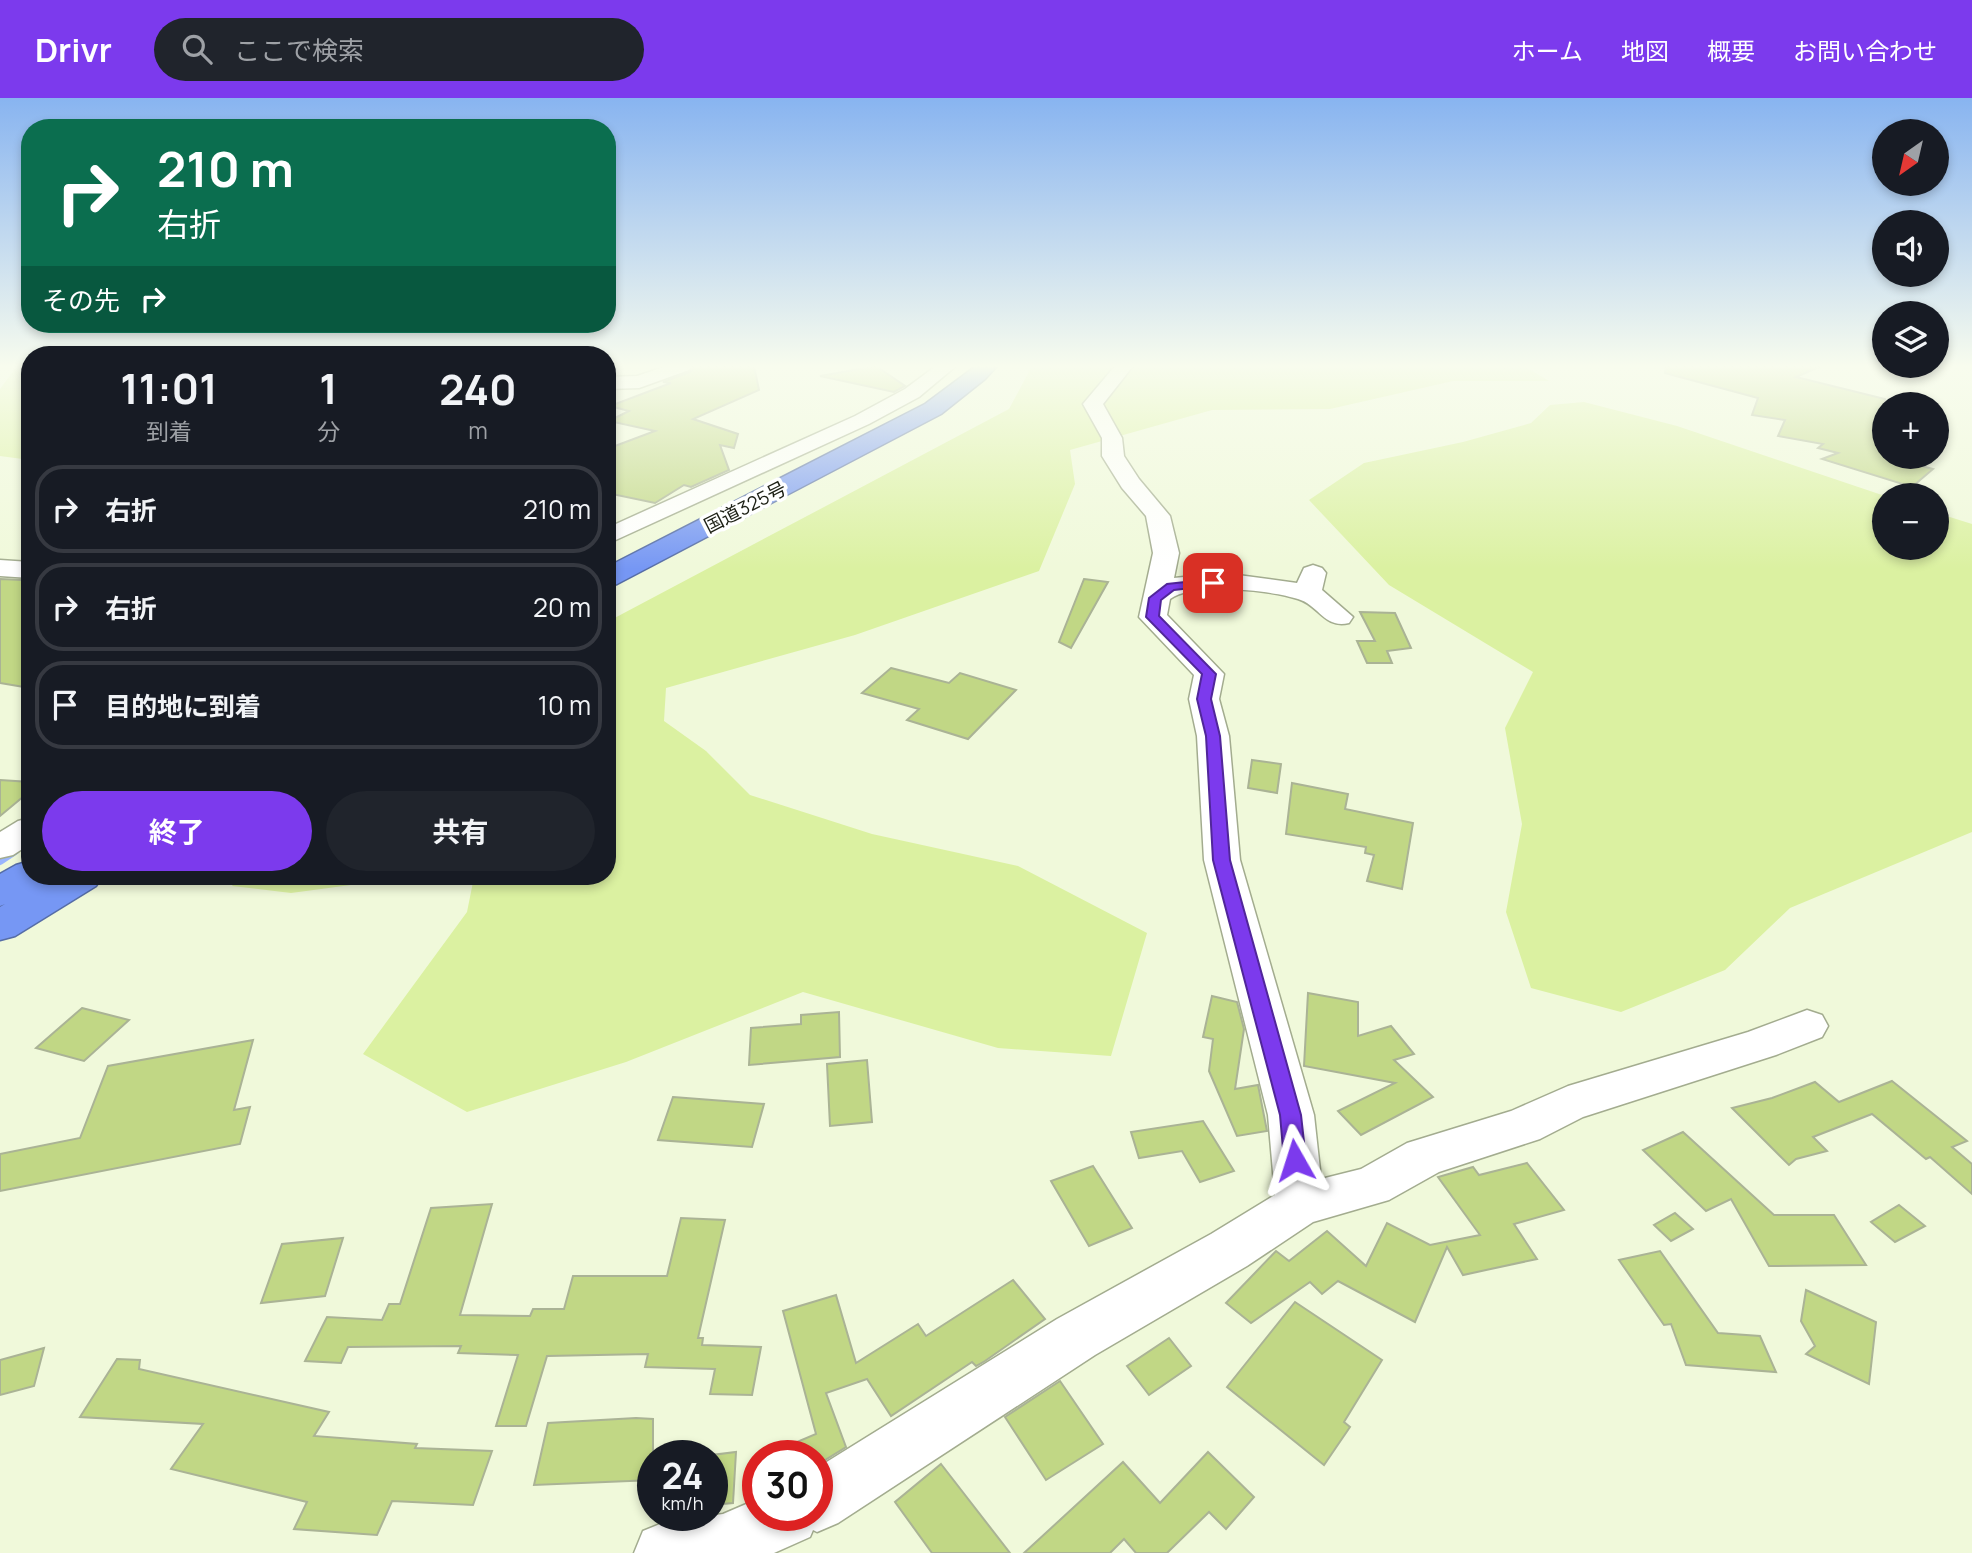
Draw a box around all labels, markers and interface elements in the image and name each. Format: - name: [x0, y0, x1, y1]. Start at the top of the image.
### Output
- search box: [154, 18, 644, 81]
- text: Drivr: [35, 27, 112, 72]
- icon: search: [178, 30, 216, 68]
- text: ここで検索: [234, 32, 364, 68]
- text: ホーム: [1512, 34, 1583, 67]
- text: 地図: [1621, 34, 1669, 67]
- text: 概要: [1707, 34, 1755, 67]
- text: お問い合わせ: [1793, 34, 1937, 67]
- north arrow: [1872, 119, 1950, 196]
- map controls: [1872, 119, 1949, 560]
- text: 210 m: [157, 135, 294, 202]
- icon: right: [42, 147, 133, 238]
- text: 右折: [157, 202, 221, 246]
- button: sound: [1872, 210, 1949, 287]
- icon: right: [134, 280, 172, 318]
- text: その先: [42, 282, 120, 318]
- button: layers: [1872, 301, 1949, 378]
- text: 11:01: [120, 359, 218, 417]
- text: 1: [319, 359, 338, 417]
- text: 240: [439, 360, 517, 418]
- button: +: [1872, 392, 1949, 469]
- text: m: [468, 414, 488, 446]
- text: 到着: [146, 415, 192, 447]
- text: 分: [317, 415, 340, 447]
- street label: 国道325号: [699, 475, 791, 539]
- button: −: [1872, 483, 1949, 560]
- icon: right: [46, 490, 84, 528]
- text: 210 m: [523, 491, 591, 527]
- text: 右折: [105, 492, 157, 528]
- pin: [1183, 553, 1243, 613]
- icon: arrive: [1194, 564, 1232, 602]
- icon: right: [46, 588, 84, 626]
- text: 20 m: [533, 589, 591, 625]
- text: 右折: [105, 590, 157, 626]
- icon: arrive: [46, 686, 84, 724]
- text: 10 m: [538, 687, 591, 723]
- text: 目的地に到着: [105, 688, 261, 724]
- button: 終了: [42, 791, 312, 871]
- button: 共有: [326, 791, 595, 871]
- position arrow: [1258, 1123, 1332, 1197]
- speed limit sign: 30: [742, 1440, 833, 1531]
- text: 24: [662, 1452, 703, 1500]
- text: km/h: [662, 1491, 703, 1515]

